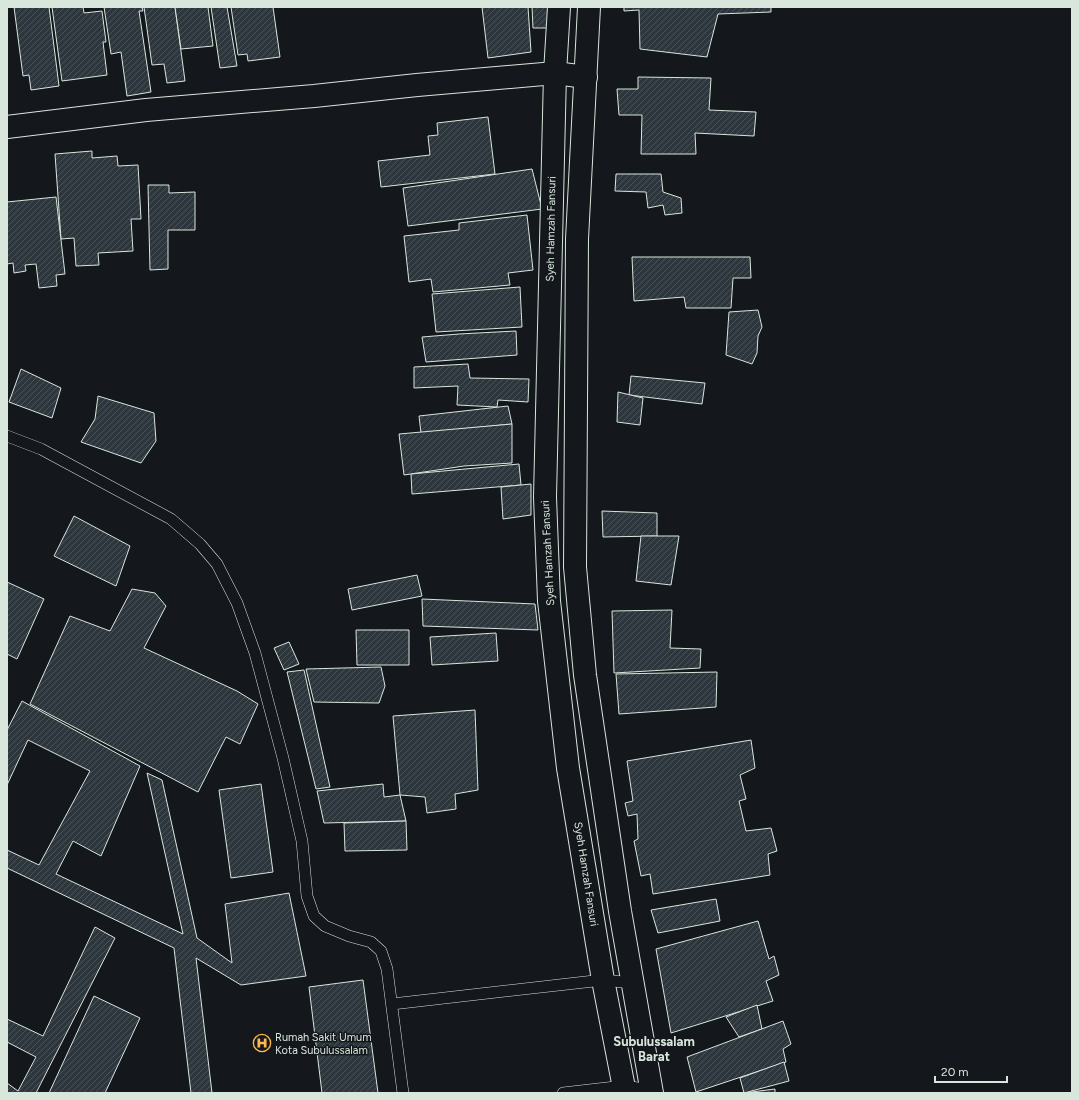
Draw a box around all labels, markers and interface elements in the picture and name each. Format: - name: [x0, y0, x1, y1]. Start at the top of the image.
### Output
- street label: Syeh Hamzah Fansuri: [544, 176, 558, 282]
- street label: Syeh Hamzah Fansuri: [539, 500, 557, 606]
- street label: Syeh Hamzah Fansuri: [571, 821, 601, 927]
- place label: Rumah Sakit Umum Kota Subulussalam: [275, 1031, 372, 1057]
- hospital icon: Rumah Sakit Umum Kota Subulussalam: [252, 1033, 272, 1053]
- district label: Subulussalam Barat: [613, 1034, 695, 1064]
- scale bar: [935, 1058, 1007, 1084]
- text: 20 m: [941, 1065, 969, 1079]

